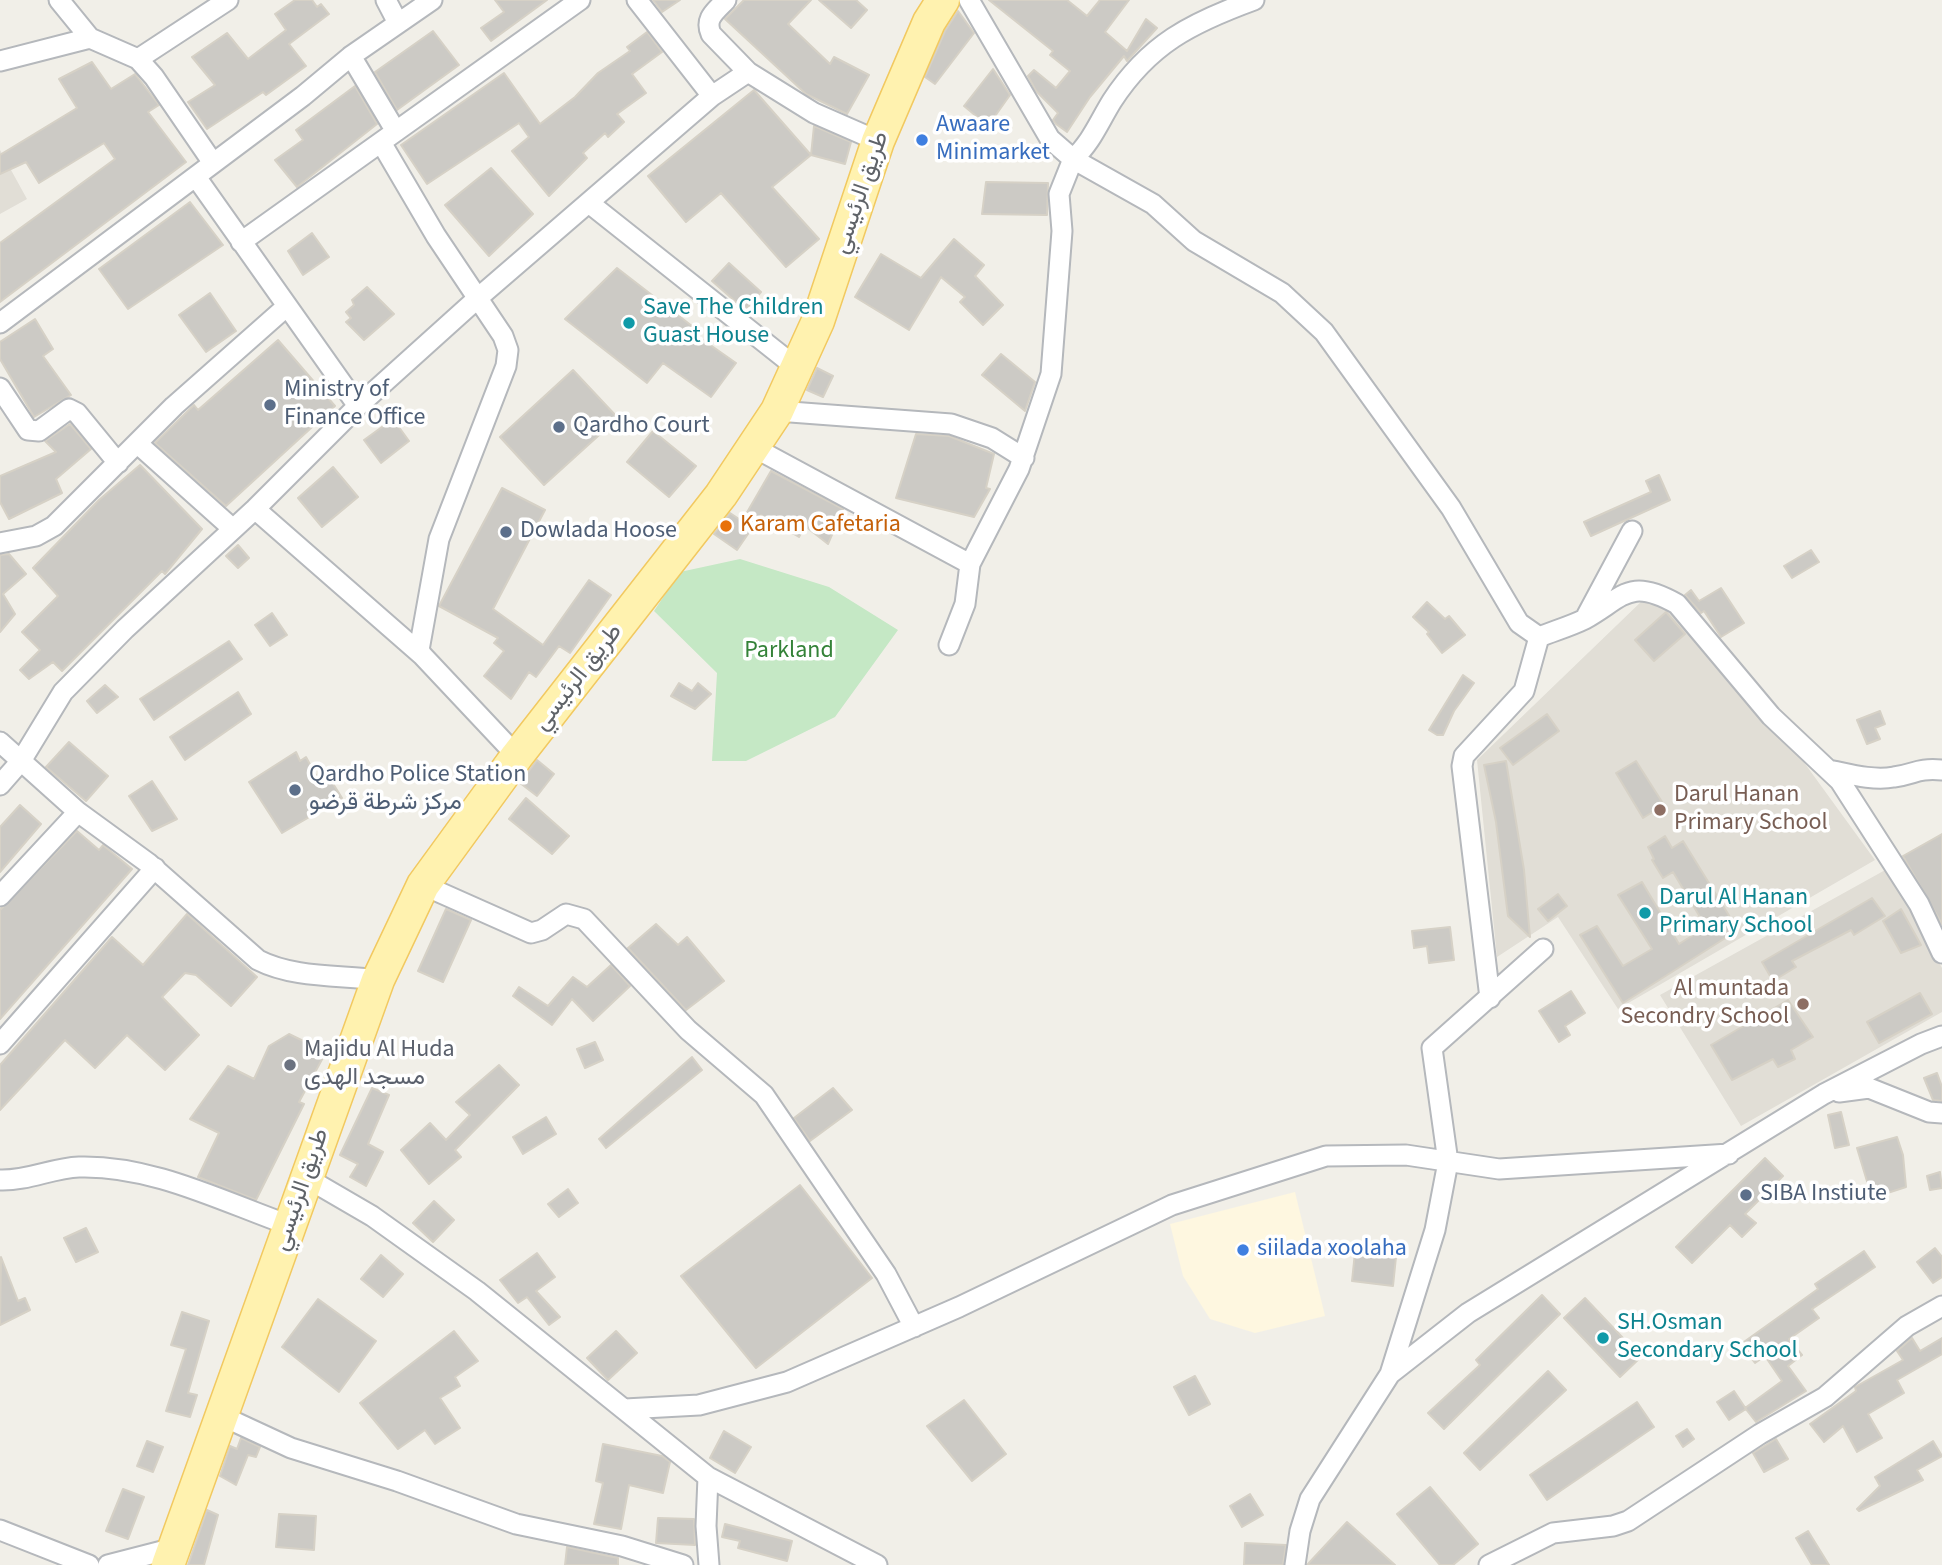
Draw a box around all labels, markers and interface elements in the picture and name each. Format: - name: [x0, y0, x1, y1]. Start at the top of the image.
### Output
- place label: Awaare Minimarket: [936, 112, 1050, 168]
- street label: طريق الرئيسي: [828, 128, 896, 258]
- marker: Awaare Minimarket: [914, 132, 930, 148]
- place label: Save The Children Guast House: [643, 295, 824, 351]
- marker: Save The Children Guast House: [621, 315, 637, 331]
- place label: Ministry of Finance Office: [284, 377, 425, 433]
- marker: Ministry of Finance Office: [262, 397, 278, 413]
- place label: Qardho Court: [573, 413, 710, 441]
- marker: Qardho Court: [551, 419, 567, 435]
- place label: Karam Cafetaria: [740, 512, 901, 540]
- place label: Dowlada Hoose: [520, 518, 677, 546]
- marker: Karam Cafetaria: [718, 518, 734, 534]
- marker: Dowlada Hoose: [498, 524, 514, 540]
- street label: طريق الرئيسي: [528, 619, 630, 737]
- park label: Parkland: [744, 638, 834, 666]
- place label: Qardho Police Station مركز شرطة قرضو: [309, 762, 526, 818]
- marker: Qardho Police Station مركز شرطة قرضو: [287, 782, 303, 798]
- place label: Darul Hanan Primary School: [1674, 782, 1828, 838]
- marker: Darul Hanan Primary School: [1652, 802, 1668, 818]
- place label: Darul Al Hanan Primary School: [1659, 885, 1813, 941]
- marker: Darul Al Hanan Primary School: [1637, 905, 1653, 921]
- place label: Al muntada Secondry School: [1620, 976, 1789, 1032]
- marker: Al muntada Secondry School: [1795, 996, 1811, 1012]
- place label: Majidu Al Huda مسجد الهدى: [304, 1037, 455, 1093]
- marker: Majidu Al Huda مسجد الهدى: [282, 1057, 298, 1073]
- street label: طريق الرئيسي: [268, 1125, 336, 1255]
- place label: SIBA Instiute: [1760, 1181, 1887, 1209]
- marker: SIBA Instiute: [1738, 1187, 1754, 1203]
- place label: siilada xoolaha: [1257, 1236, 1407, 1264]
- marker: siilada xoolaha: [1235, 1242, 1251, 1258]
- place label: SH.Osman Secondary School: [1617, 1310, 1798, 1366]
- marker: SH.Osman Secondary School: [1595, 1330, 1611, 1346]

